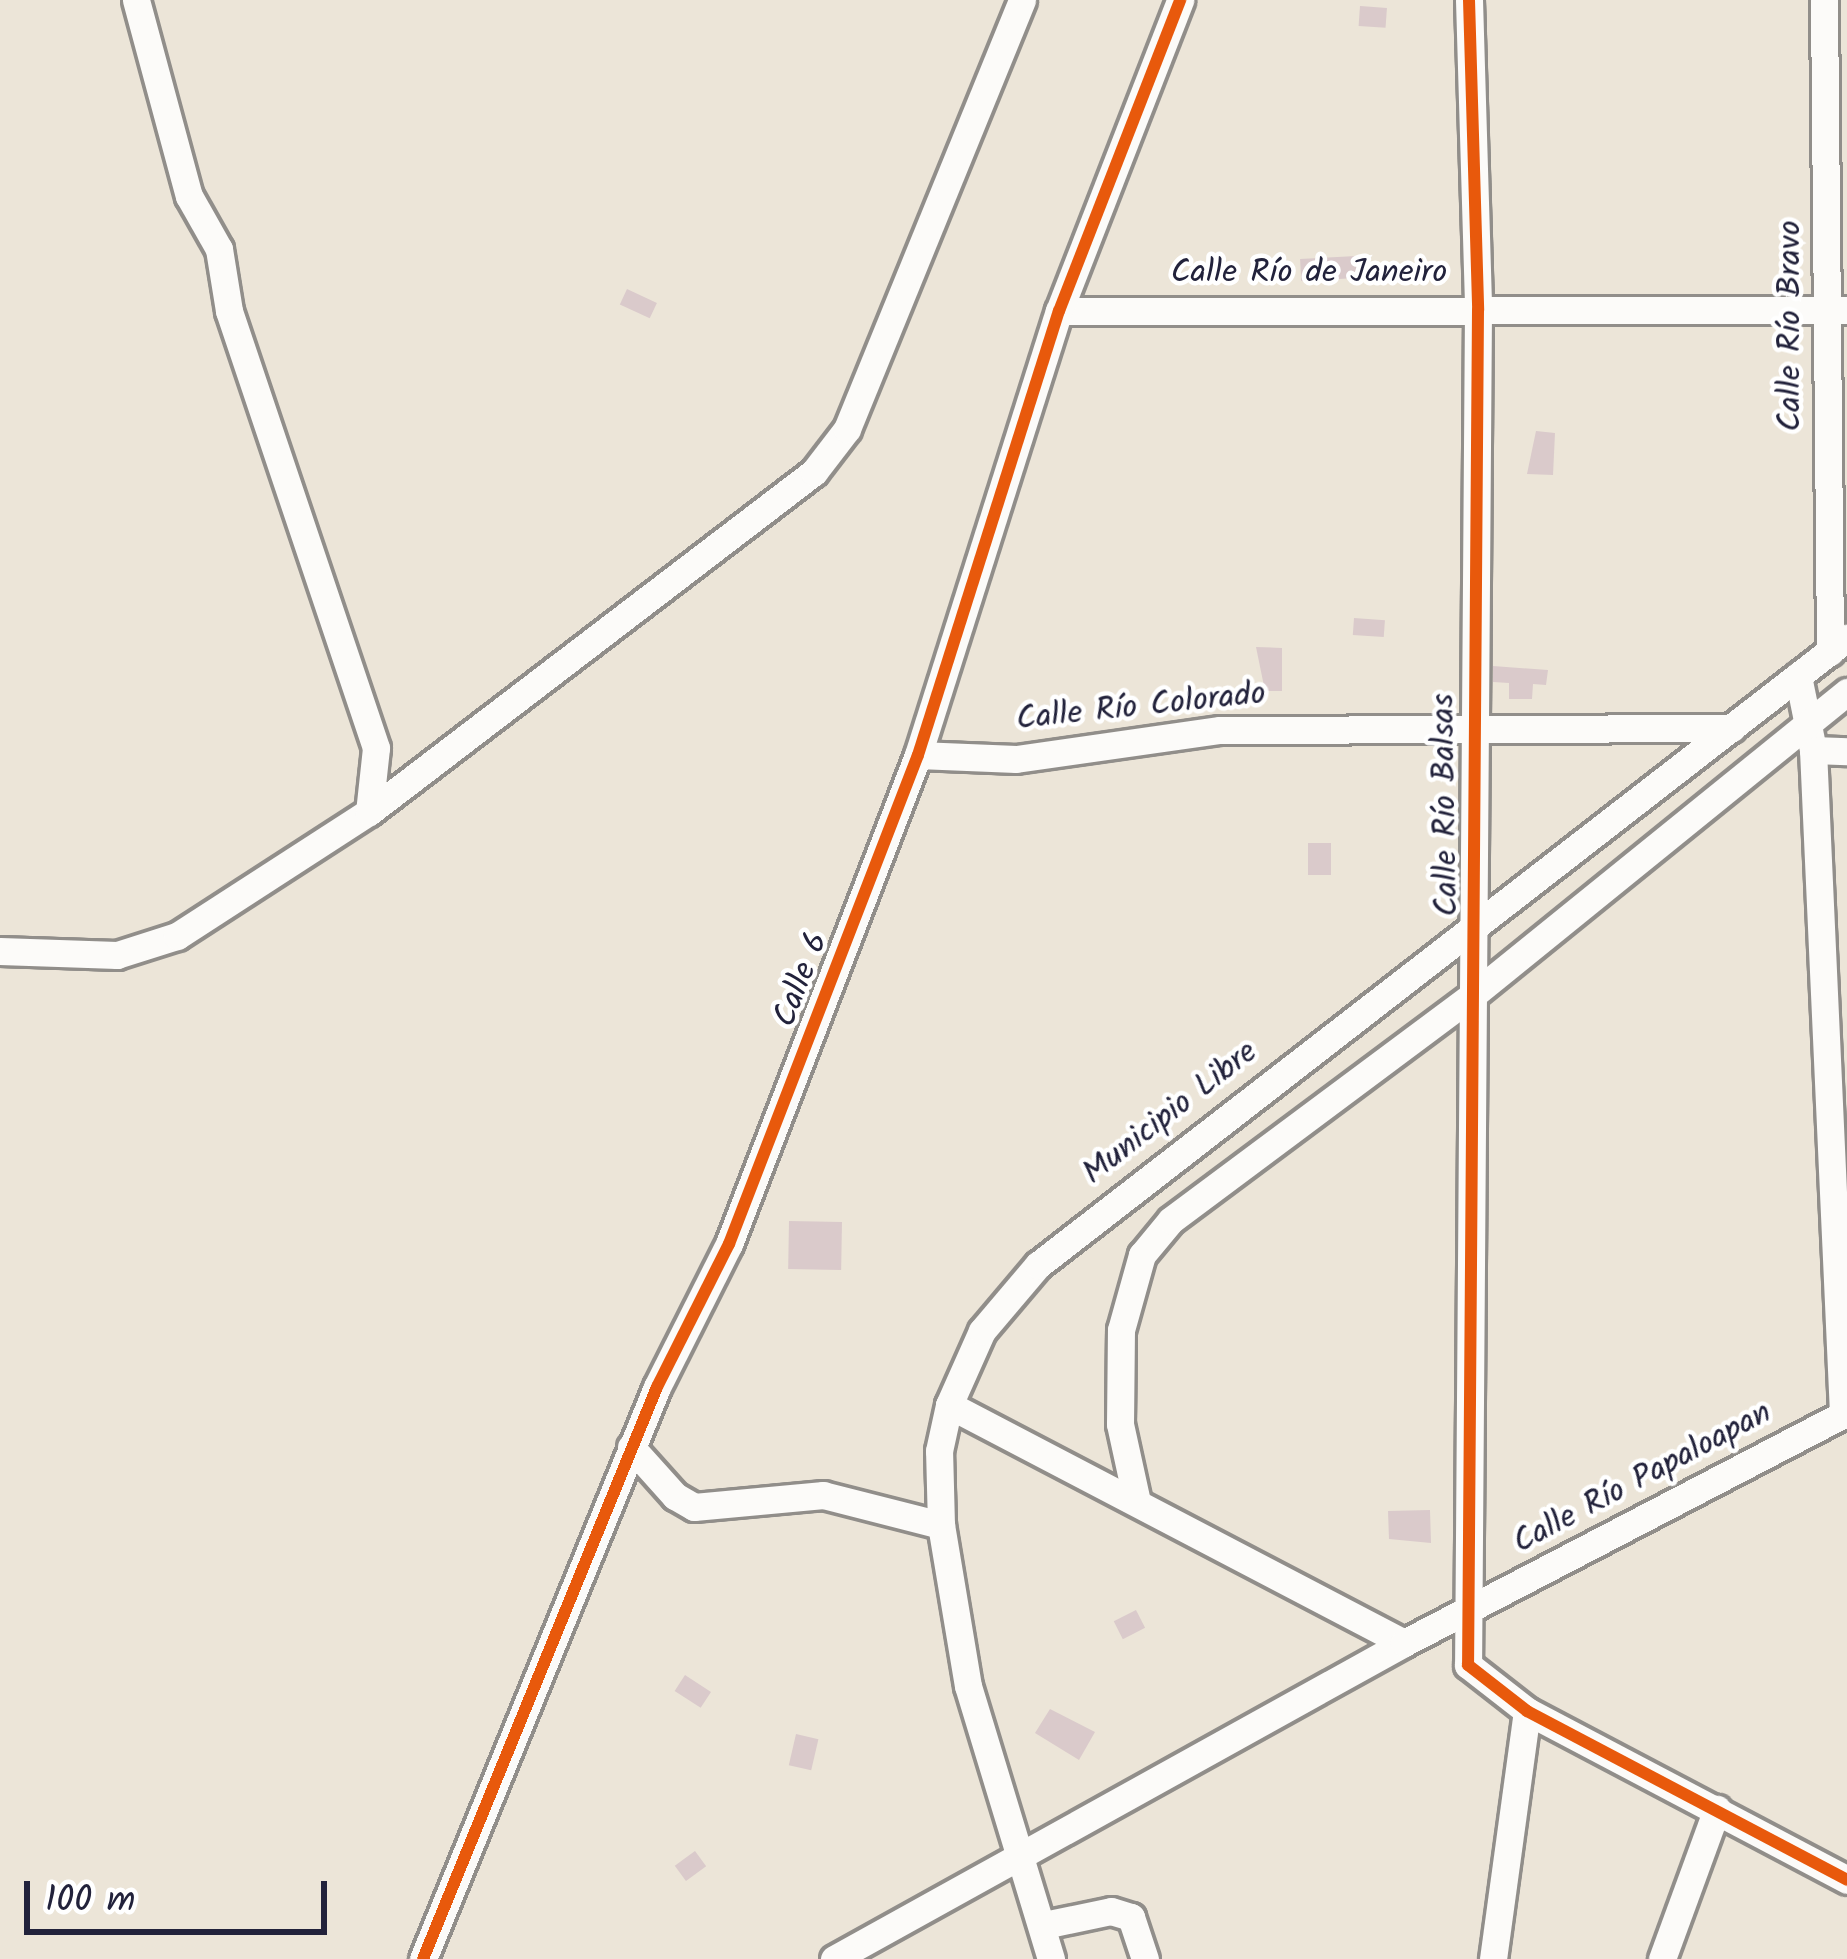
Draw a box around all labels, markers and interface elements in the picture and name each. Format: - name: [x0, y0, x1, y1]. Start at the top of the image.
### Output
- street label: Calle Río Bravo: [1772, 220, 1812, 432]
- street label: Calle Río de Janeiro: [1171, 254, 1447, 294]
- street label: Calle Río Colorado: [1014, 675, 1268, 741]
- street label: Calle Río Balsas: [1425, 693, 1469, 917]
- street label: Calle 6: [766, 927, 838, 1033]
- street label: Municipio Libre: [1076, 1034, 1266, 1194]
- street label: Calle Río Papaloapan: [1507, 1394, 1779, 1564]
- scale bar: [30, 1857, 333, 1931]
- text: 100 m: [45, 1873, 135, 1930]

